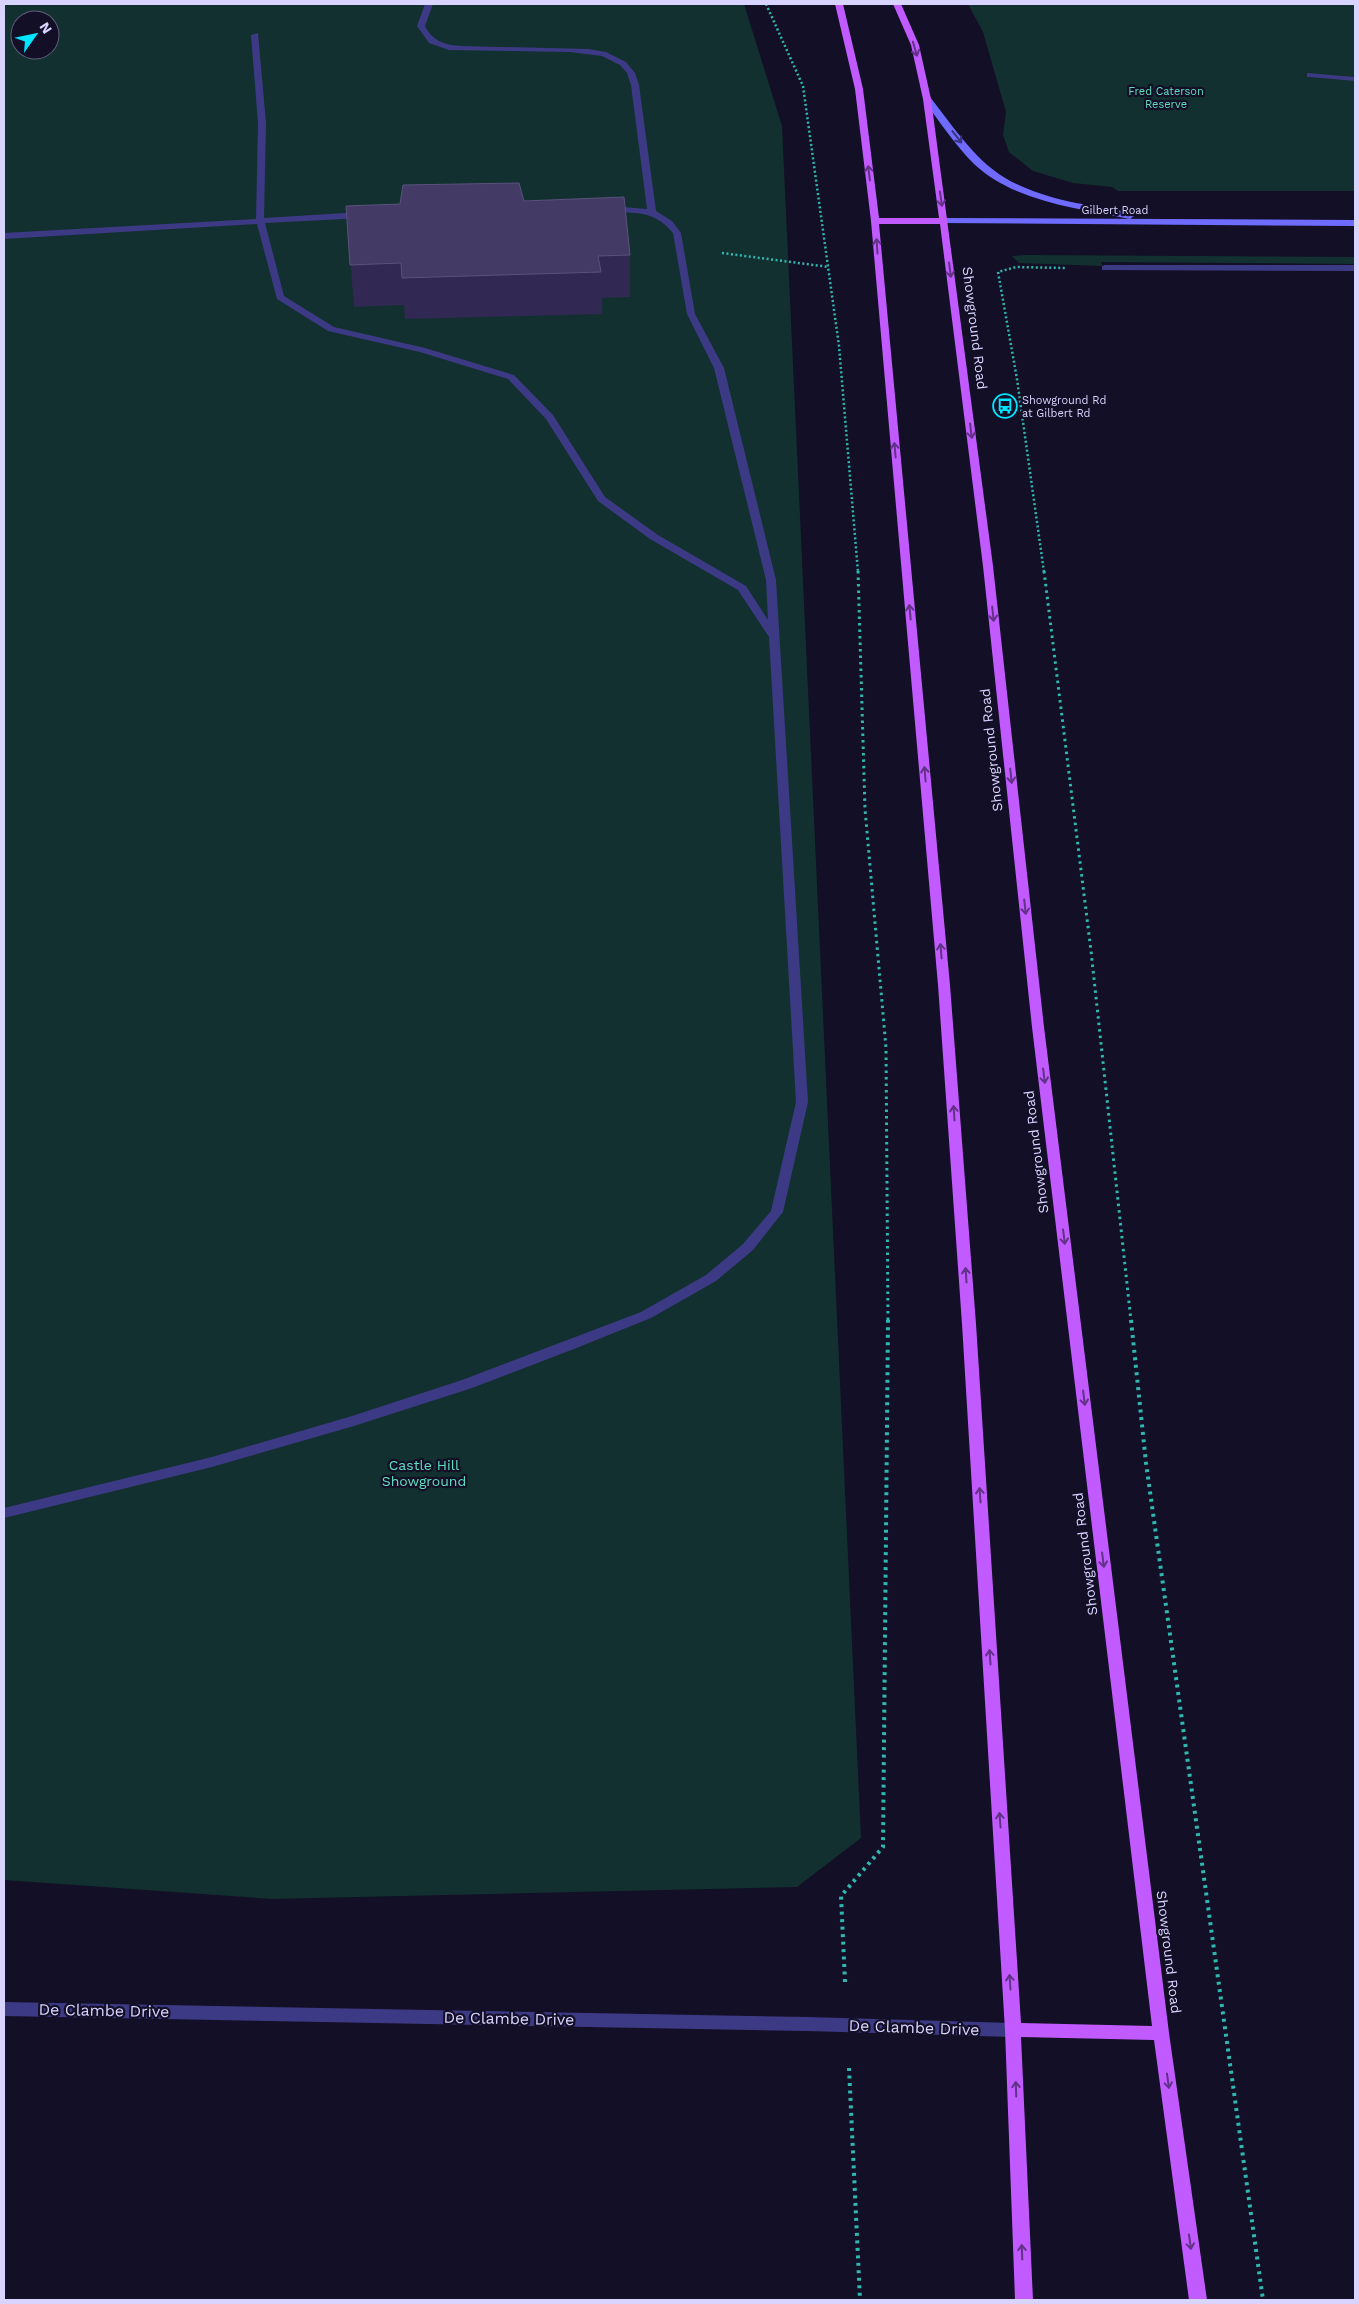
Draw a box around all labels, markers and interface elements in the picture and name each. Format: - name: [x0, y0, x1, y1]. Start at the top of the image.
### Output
- north arrow: [10, 10, 60, 60]
- text: N: [36, 19, 55, 37]
- one-way arrow: [911, 40, 921, 56]
- park label: Fred Caterson Reserve: [1128, 85, 1204, 111]
- one-way arrow: [952, 130, 963, 143]
- one-way arrow: [864, 165, 874, 181]
- one-way arrow: [936, 191, 946, 207]
- street label: Gilbert Road: [1082, 204, 1148, 217]
- one-way arrow: [872, 239, 881, 255]
- one-way arrow: [945, 261, 955, 277]
- street label: Showground Road: [960, 266, 990, 390]
- bus stop icon: Showground Rd at Gilbert Rd: [992, 393, 1018, 419]
- place label: Showground Rd at Gilbert Rd: [1022, 394, 1106, 420]
- one-way arrow: [966, 422, 976, 438]
- one-way arrow: [890, 443, 899, 459]
- one-way arrow: [905, 605, 914, 621]
- one-way arrow: [988, 606, 998, 622]
- street label: Showground Road: [977, 688, 1005, 812]
- one-way arrow: [920, 766, 930, 782]
- one-way arrow: [1006, 767, 1016, 783]
- one-way arrow: [1020, 899, 1030, 915]
- one-way arrow: [936, 944, 946, 960]
- one-way arrow: [1039, 1067, 1049, 1083]
- street label: Showground Road: [1021, 1090, 1051, 1214]
- one-way arrow: [949, 1106, 958, 1122]
- one-way arrow: [1059, 1229, 1069, 1245]
- one-way arrow: [961, 1268, 970, 1284]
- one-way arrow: [1079, 1390, 1089, 1406]
- park label: Castle Hill Showground: [382, 1457, 466, 1489]
- one-way arrow: [975, 1487, 984, 1503]
- street label: Showground Road: [1070, 1492, 1100, 1616]
- one-way arrow: [1098, 1551, 1108, 1567]
- one-way arrow: [985, 1650, 995, 1666]
- one-way arrow: [995, 1812, 1005, 1828]
- street label: Showground Road: [1154, 1890, 1184, 2014]
- one-way arrow: [1006, 1974, 1015, 1990]
- street label: De Clambe Drive: [38, 2000, 170, 2021]
- street label: De Clambe Drive: [443, 2008, 575, 2029]
- street label: De Clambe Drive: [848, 2016, 980, 2039]
- one-way arrow: [1163, 2073, 1173, 2089]
- one-way arrow: [1011, 2081, 1020, 2097]
- one-way arrow: [1185, 2234, 1195, 2250]
- one-way arrow: [1017, 2244, 1027, 2260]

